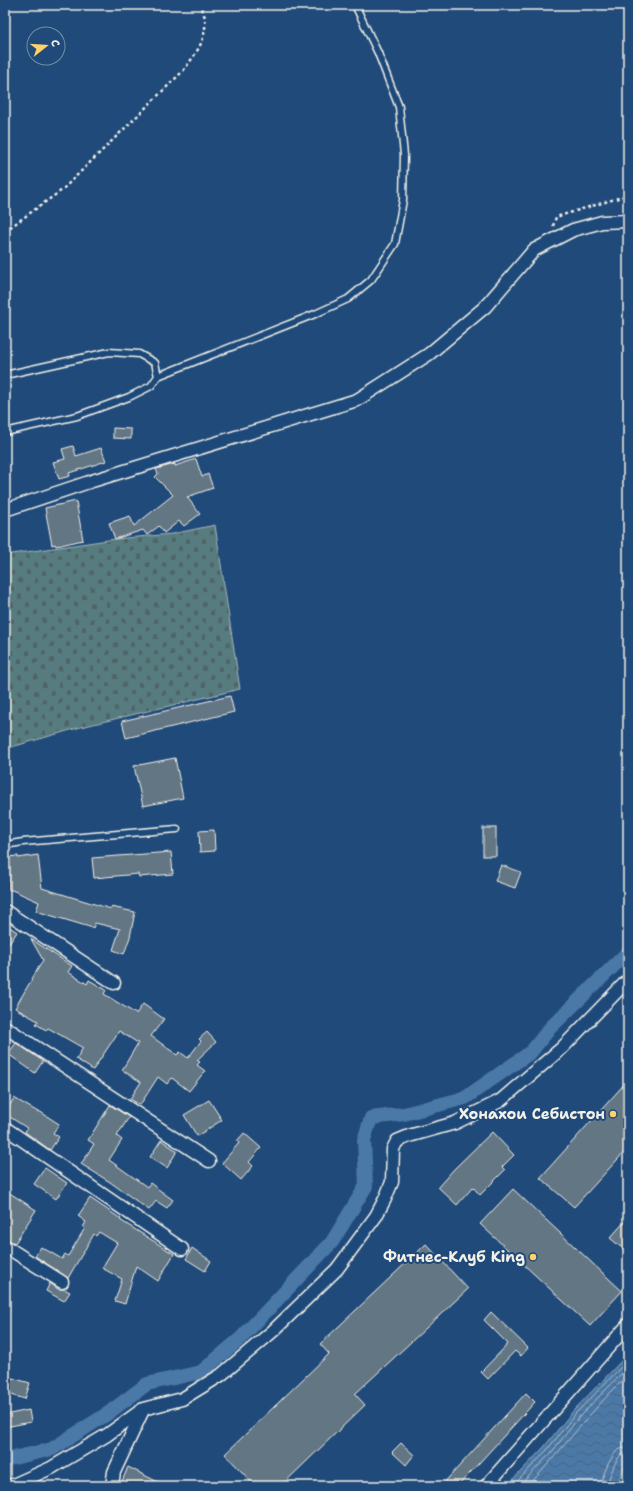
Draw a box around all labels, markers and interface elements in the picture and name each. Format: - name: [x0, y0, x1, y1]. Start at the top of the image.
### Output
- north arrow: [26, 26, 66, 66]
- text: С: [47, 38, 63, 49]
- place label: Хонахои Себистон: [459, 1104, 605, 1124]
- marker: Хонахои Себистон: [608, 1109, 618, 1119]
- place label: Фитнес-Клуб King: [383, 1247, 525, 1267]
- marker: Фитнес-Клуб King: [528, 1252, 538, 1262]

